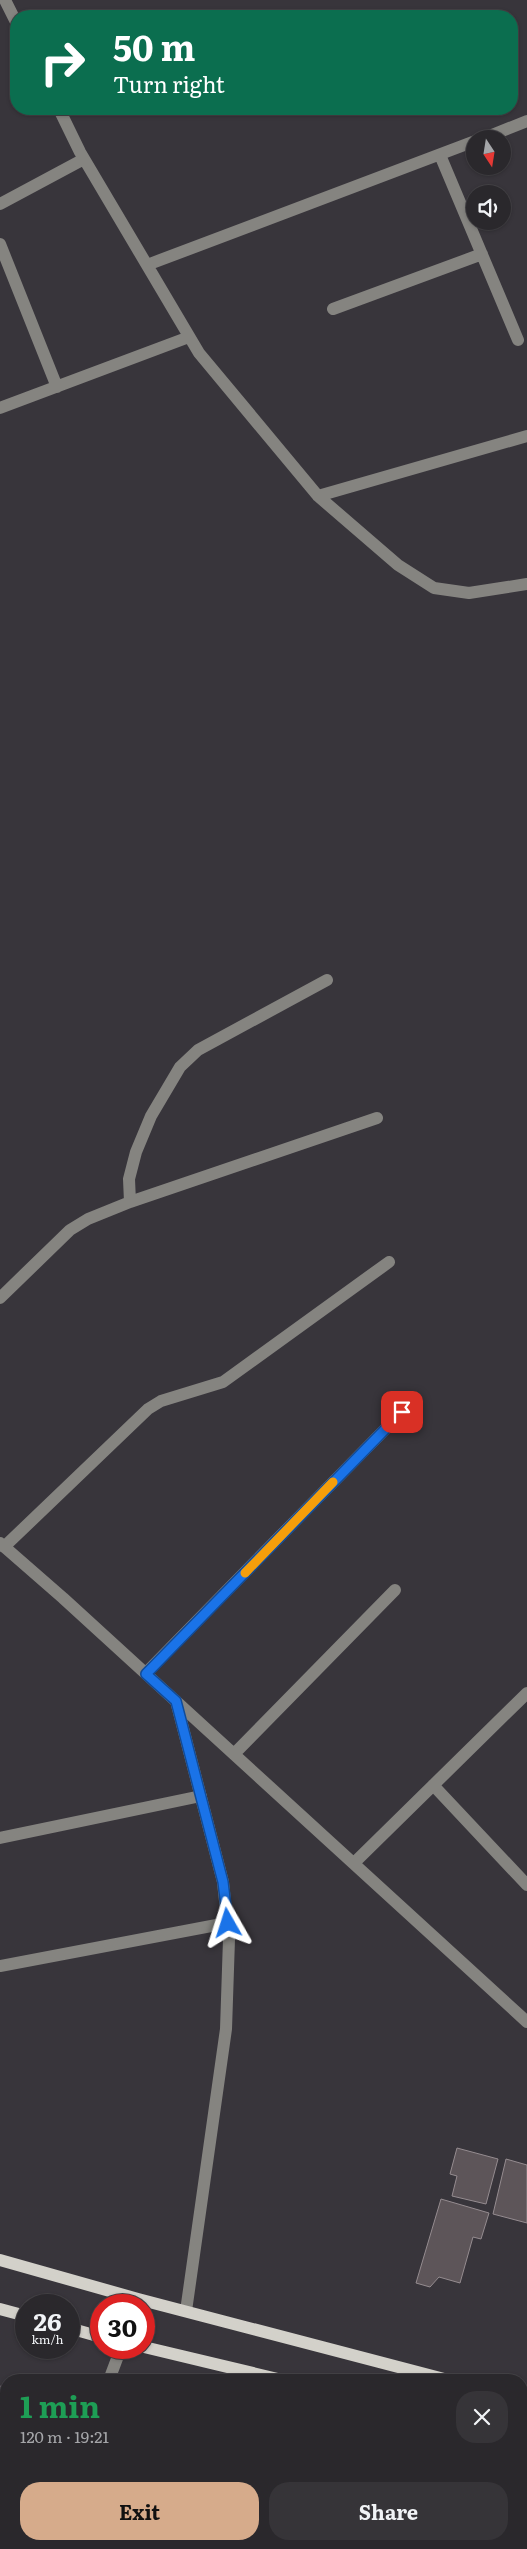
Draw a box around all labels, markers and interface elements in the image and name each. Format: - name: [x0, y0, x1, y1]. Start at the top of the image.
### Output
- text: 50 m: [113, 20, 196, 72]
- icon: right: [30, 30, 95, 95]
- text: Turn right: [113, 67, 225, 100]
- north arrow: [466, 130, 511, 175]
- map controls: [466, 130, 511, 230]
- button: sound: [466, 185, 511, 230]
- pin: [381, 1391, 423, 1433]
- icon: arrive: [388, 1398, 416, 1426]
- position arrow: [201, 1896, 253, 1948]
- speed limit sign: 30: [90, 2294, 155, 2359]
- text: 26: [33, 2302, 62, 2339]
- text: km/h: [32, 2330, 63, 2348]
- text: 1 min: [20, 2383, 100, 2427]
- button: close: [456, 2391, 508, 2443]
- text: 120 m · 19:21: [20, 2424, 109, 2448]
- button: Exit: [20, 2482, 259, 2540]
- button: Share: [269, 2482, 508, 2540]

